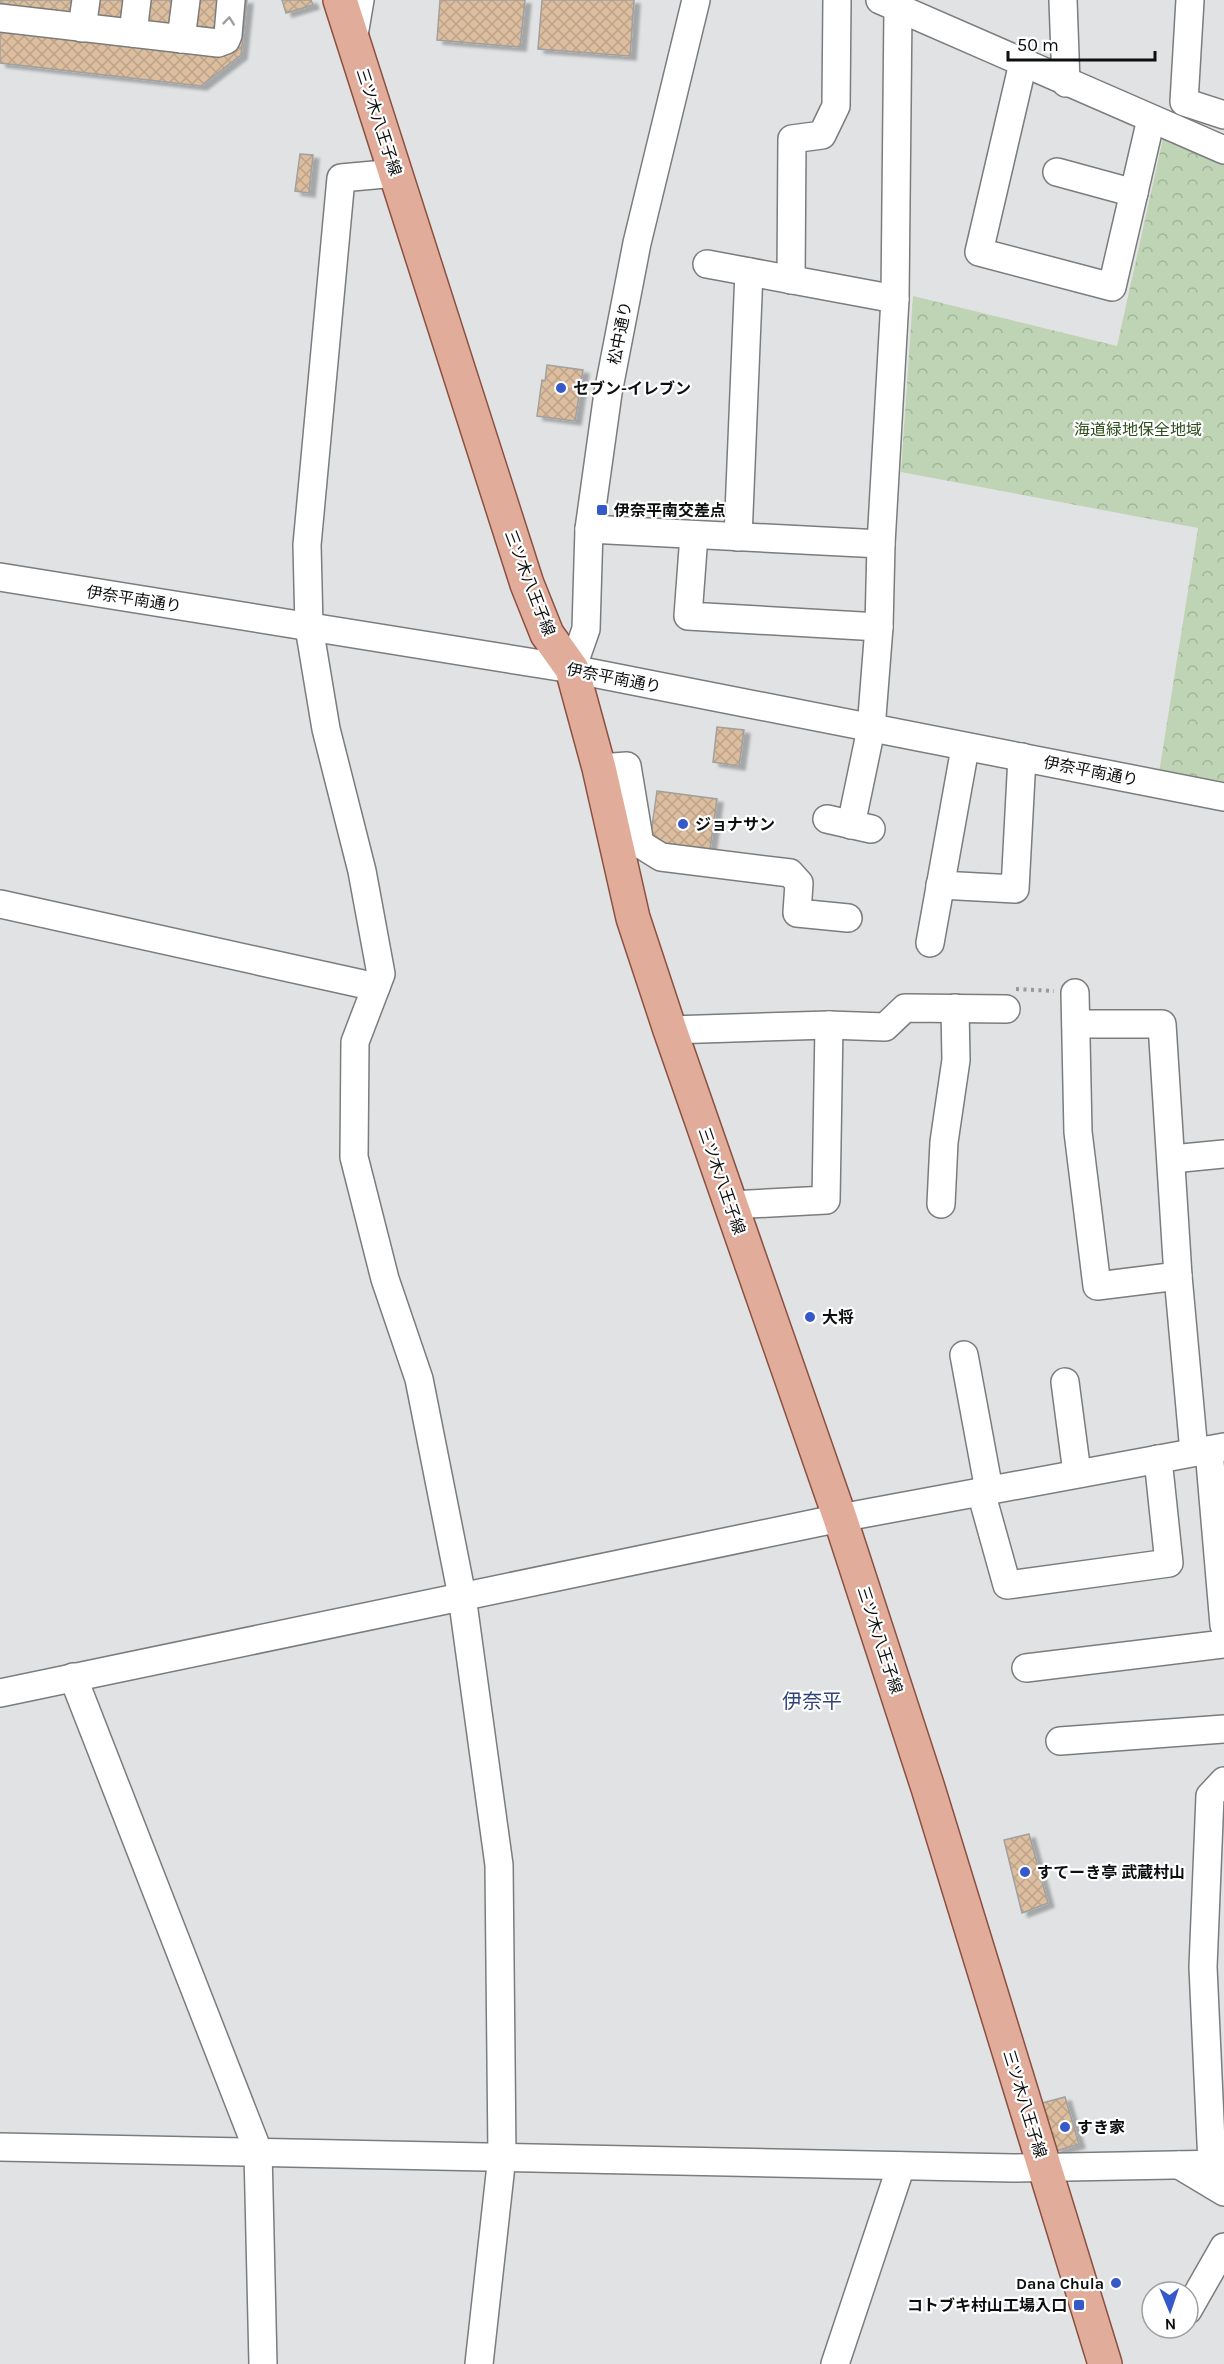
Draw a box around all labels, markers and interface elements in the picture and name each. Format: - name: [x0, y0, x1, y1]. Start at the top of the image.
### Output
- one-way arrow: [222, 16, 235, 25]
- scale bar: [1008, 24, 1155, 62]
- text: 50 m: [1017, 34, 1059, 56]
- street label: 三ツ木八王子線: [353, 66, 405, 178]
- street label: 松中通り: [605, 300, 635, 366]
- place label: セブン-イレブン: [573, 379, 691, 398]
- marker: セブン-イレブン: [554, 381, 568, 395]
- park label: 海道緑地保全地域: [1074, 420, 1202, 439]
- place label: 伊奈平南交差点: [613, 501, 726, 520]
- marker: 伊奈平南交差点: [595, 503, 609, 517]
- street label: 三ツ木八王子線: [501, 527, 559, 639]
- street label: 伊奈平南通り: [85, 582, 183, 616]
- street label: 伊奈平南通り: [565, 660, 663, 696]
- street label: 伊奈平南通り: [1042, 753, 1140, 789]
- place label: ジョナサン: [695, 815, 775, 834]
- marker: ジョナサン: [676, 817, 690, 831]
- street label: 三ツ木八王子線: [695, 1125, 749, 1237]
- place label: 大将: [822, 1308, 854, 1327]
- marker: 大将: [803, 1310, 817, 1324]
- street label: 三ツ木八王子線: [854, 1584, 906, 1696]
- district label: 伊奈平: [782, 1690, 842, 1713]
- place label: すてーき亭 武蔵村山: [1037, 1863, 1185, 1882]
- marker: すてーき亭 武蔵村山: [1018, 1865, 1032, 1879]
- street label: 三ツ木八王子線: [1000, 2048, 1050, 2160]
- place label: すき家: [1077, 2118, 1125, 2137]
- marker: すき家: [1058, 2120, 1072, 2134]
- place label: Dana Chula: [1016, 2274, 1104, 2293]
- marker: Dana Chula: [1109, 2276, 1123, 2290]
- north arrow: [1140, 2280, 1200, 2340]
- place label: コトブキ村山工場入口: [907, 2296, 1067, 2315]
- marker: コトブキ村山工場入口: [1072, 2298, 1086, 2312]
- text: N: [1164, 2315, 1177, 2334]

